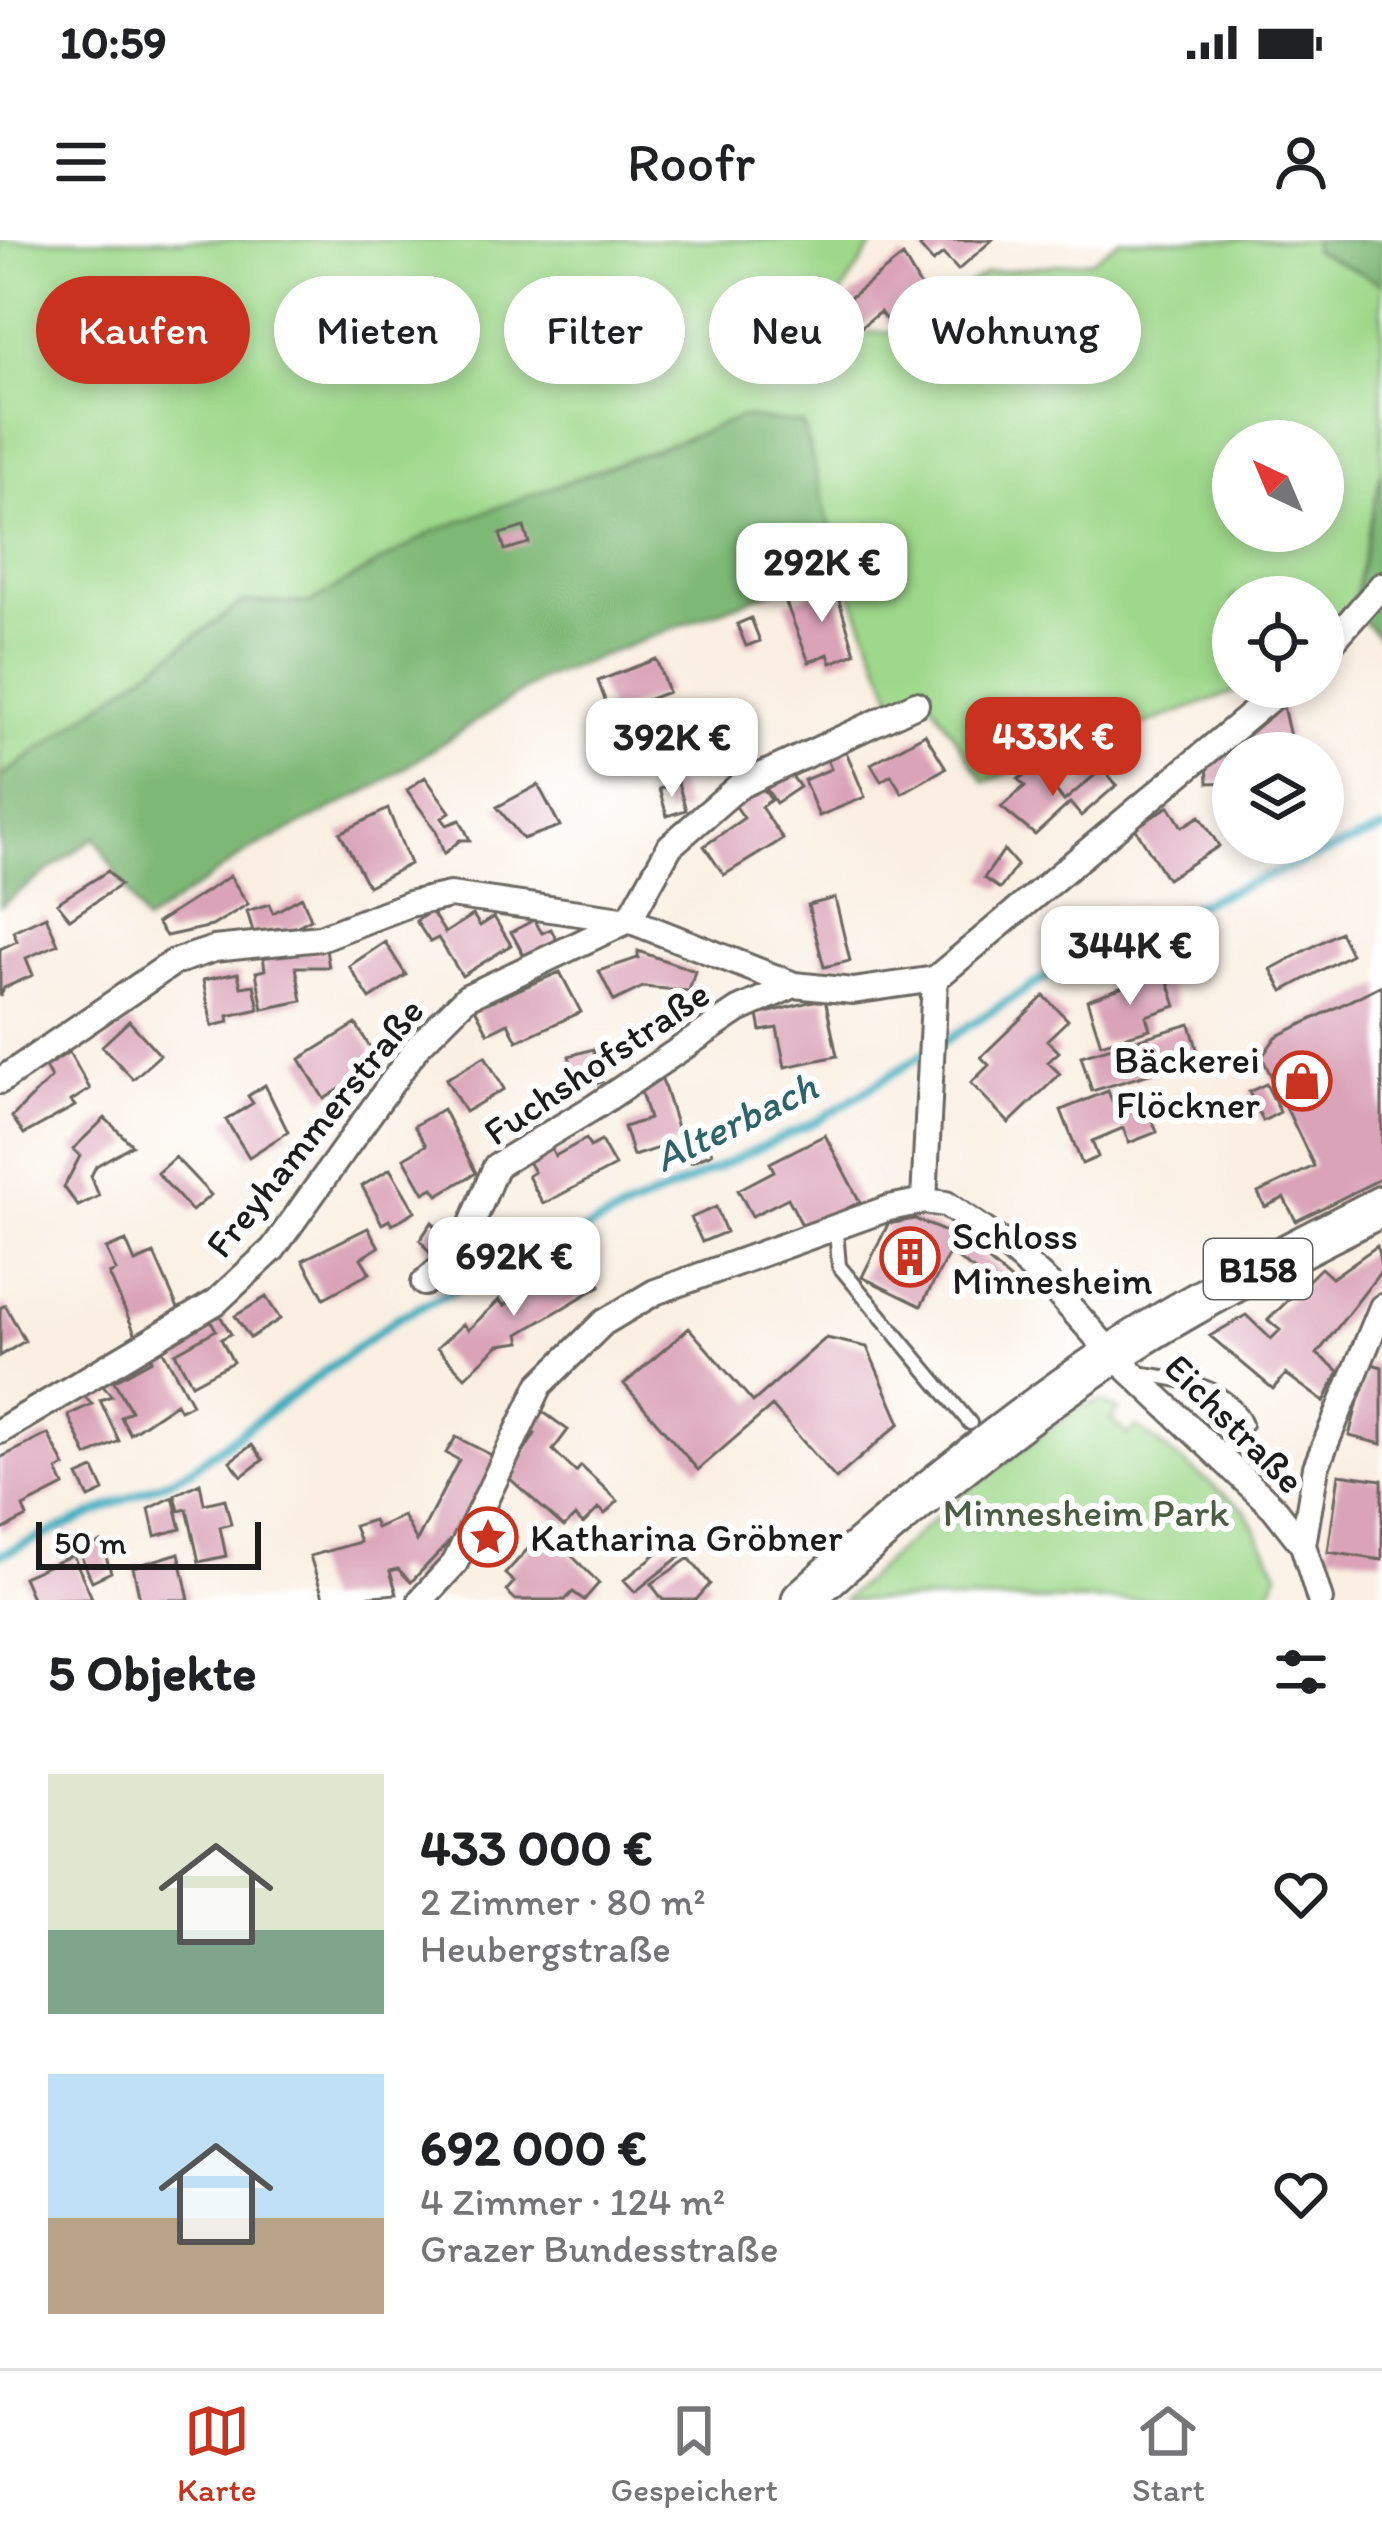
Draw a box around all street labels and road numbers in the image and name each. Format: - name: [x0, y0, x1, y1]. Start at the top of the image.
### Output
- street label: Fuchshofstraße: [474, 970, 718, 1155]
- street label: Freyhammerstraße: [195, 988, 434, 1267]
- road number: B158: [1204, 1239, 1312, 1299]
- street label: Eichstraße: [1155, 1344, 1314, 1503]

